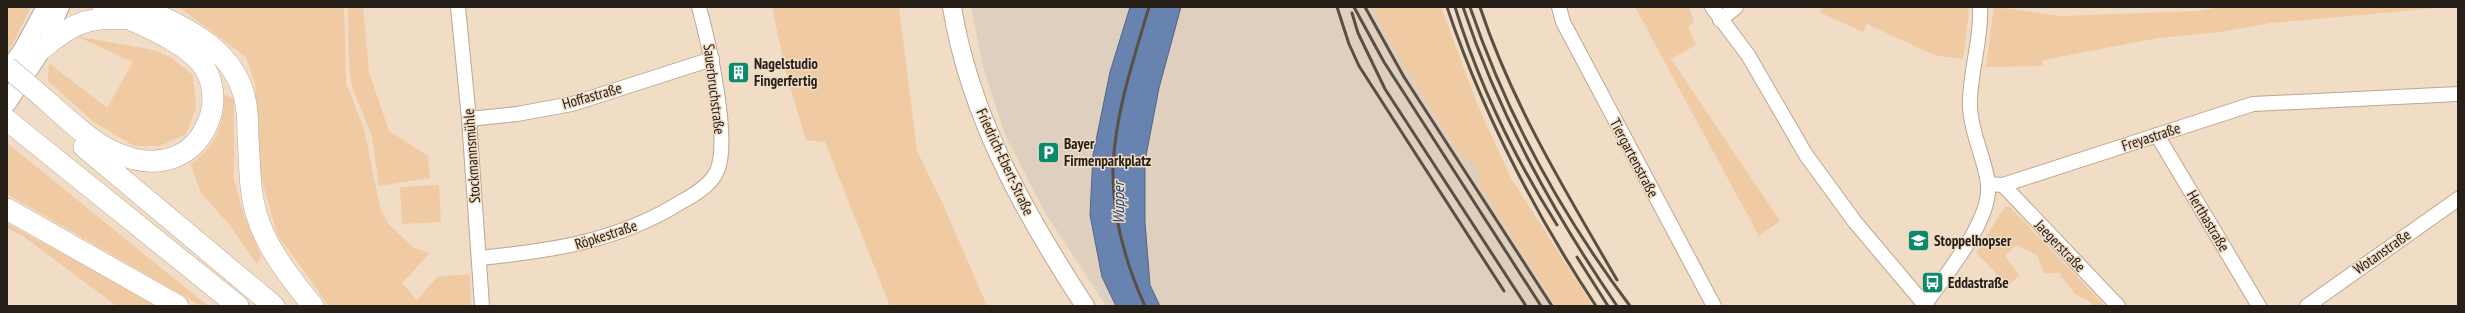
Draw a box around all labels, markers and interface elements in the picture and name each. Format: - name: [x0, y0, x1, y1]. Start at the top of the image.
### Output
- street label: Sauerbruchstraße: [700, 43, 729, 135]
- place label: Nagelstudio Fingerfertig: [754, 54, 818, 90]
- building icon: Nagelstudio Fingerfertig: [726, 60, 752, 86]
- street label: Hoffastraße: [560, 78, 624, 113]
- street label: Friedrich-Ebert-Straße: [972, 105, 1039, 218]
- street label: Stockmannsmühle: [459, 108, 484, 204]
- street label: Tiergartenstraße: [1606, 115, 1663, 201]
- street label: Freyastraße: [2119, 118, 2183, 155]
- place label: Bayer Firmenparkplatz: [1064, 134, 1152, 170]
- parking icon: Bayer Firmenparkplatz: [1036, 140, 1062, 166]
- water label: Wupper: [1108, 179, 1128, 224]
- street label: Herthastraße: [2183, 187, 2234, 255]
- street label: Jaegerstraße: [2030, 215, 2090, 276]
- street label: Röpkestraße: [572, 216, 639, 253]
- street label: Wotanstraße: [2349, 225, 2414, 278]
- school or university icon: Stoppelhopser: [1906, 228, 1932, 254]
- place label: Stoppelhopser: [1934, 231, 2012, 250]
- bus stop icon: Eddastraße: [1920, 270, 1946, 296]
- place label: Eddastraße: [1948, 273, 2009, 292]

